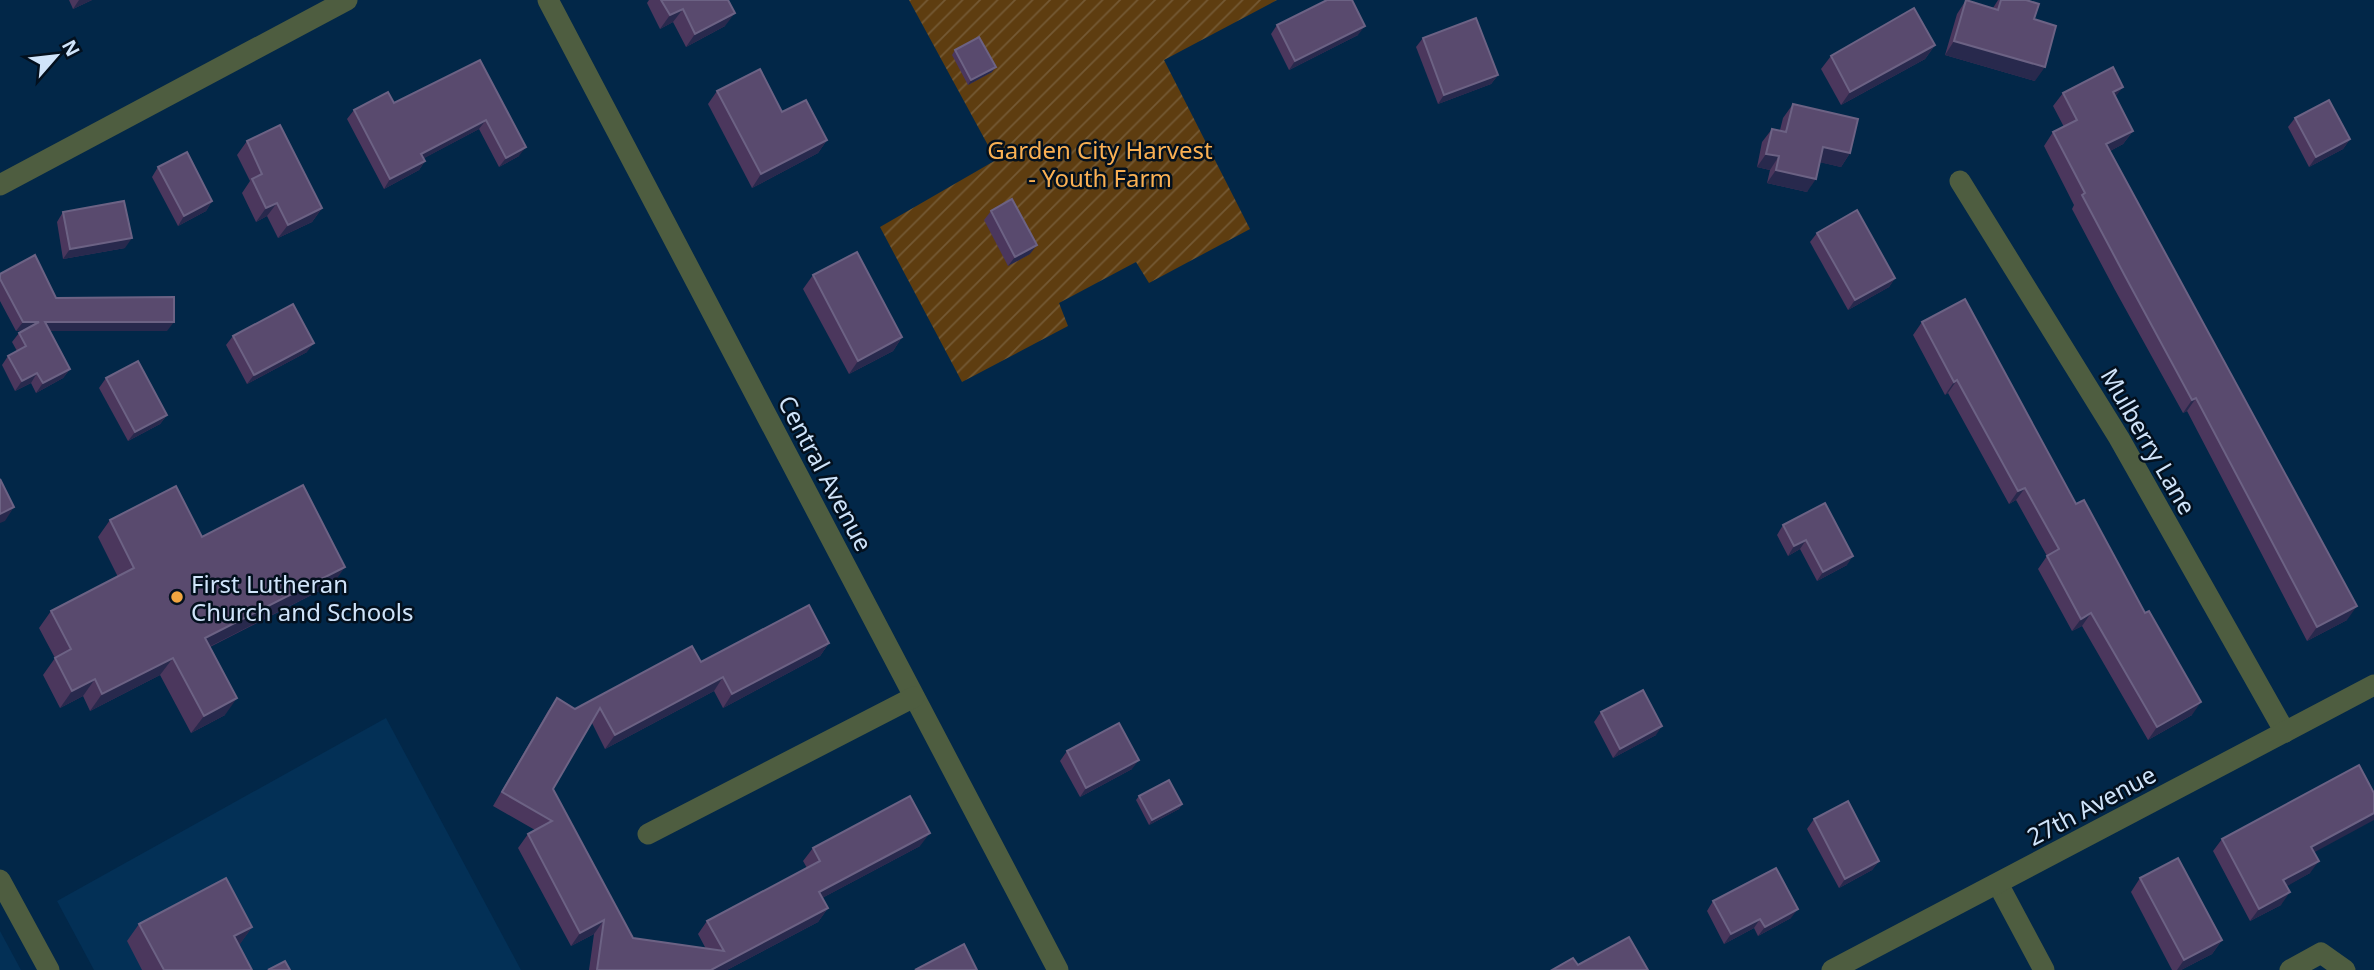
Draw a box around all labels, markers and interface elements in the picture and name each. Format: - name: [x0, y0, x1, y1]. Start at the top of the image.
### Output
- north arrow: [21, 21, 91, 91]
- text: N: [56, 35, 86, 61]
- park label: Garden City Harvest - Youth Farm: [987, 133, 1213, 194]
- street label: Mulberry Lane: [2094, 362, 2204, 520]
- street label: Central Avenue: [771, 389, 881, 557]
- place label: First Lutheran Church and Schools: [191, 567, 413, 628]
- marker: First Lutheran Church and Schools: [169, 589, 185, 605]
- street label: 27th Avenue: [2021, 757, 2161, 853]

